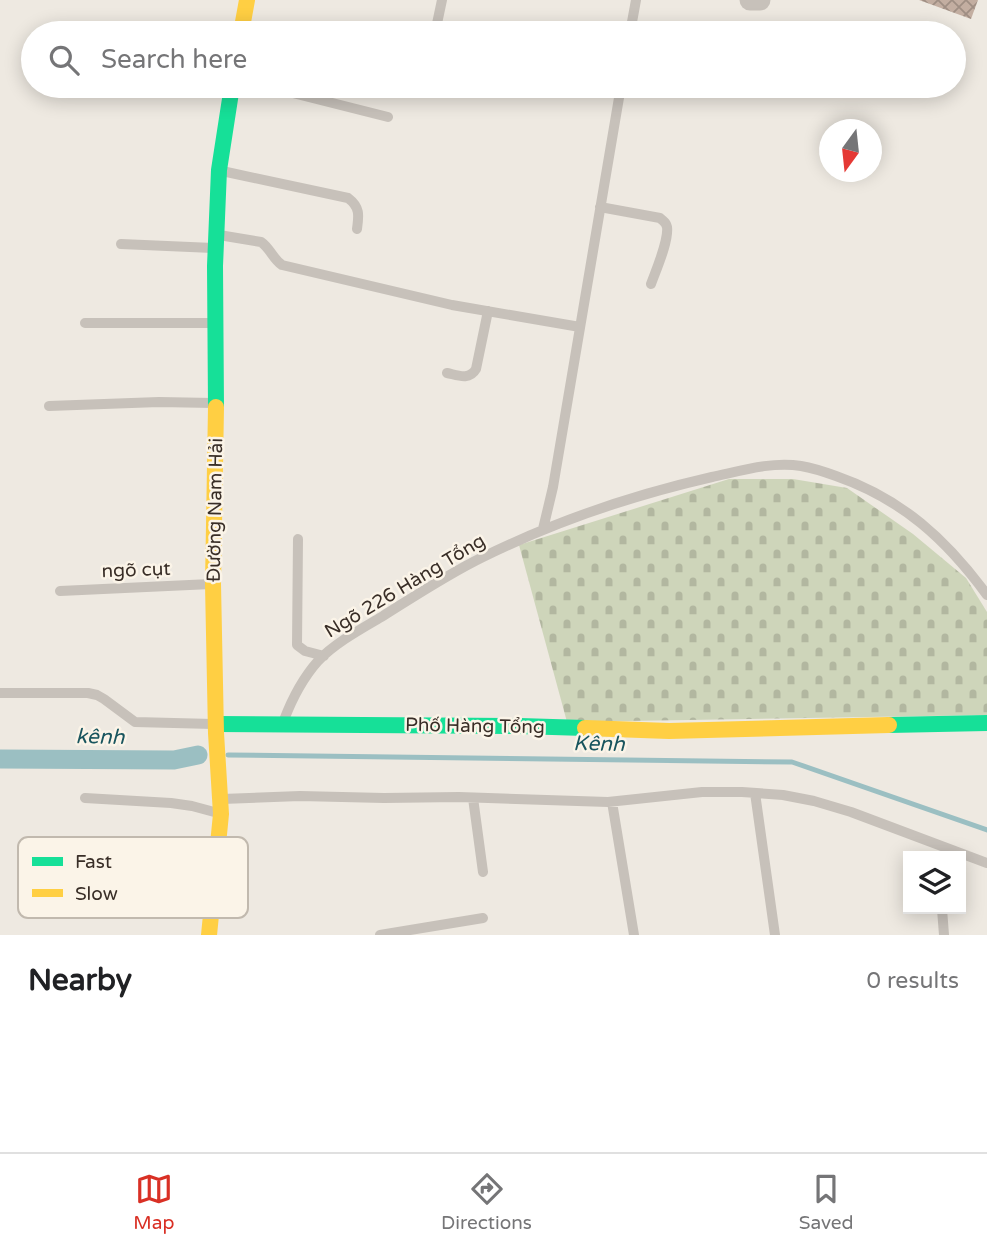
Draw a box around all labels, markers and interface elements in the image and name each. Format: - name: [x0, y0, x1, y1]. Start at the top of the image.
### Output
- search box: [21, 21, 966, 98]
- icon: search: [45, 41, 83, 79]
- text: Search here: [101, 44, 247, 75]
- north arrow: [819, 119, 882, 182]
- street label: Đường Nam Hải: [203, 438, 227, 582]
- street label: Ngõ 226 Hàng Tổng: [321, 529, 489, 643]
- street label: ngõ cụt: [101, 558, 171, 582]
- street label: Phố Hàng Tổng: [405, 714, 545, 738]
- water label: kênh: [75, 724, 126, 750]
- water label: Kênh: [573, 731, 626, 757]
- legend: [18, 837, 248, 918]
- text: Fast: [75, 851, 112, 873]
- map controls: [903, 851, 966, 914]
- button: layers: [903, 851, 966, 914]
- text: Slow: [75, 883, 118, 905]
- text: Nearby: [28, 962, 132, 999]
- text: 0 results: [866, 967, 959, 995]
- tab: Map: [133, 1170, 174, 1234]
- tab: Directions: [441, 1170, 532, 1234]
- tab: Saved: [799, 1170, 854, 1234]

